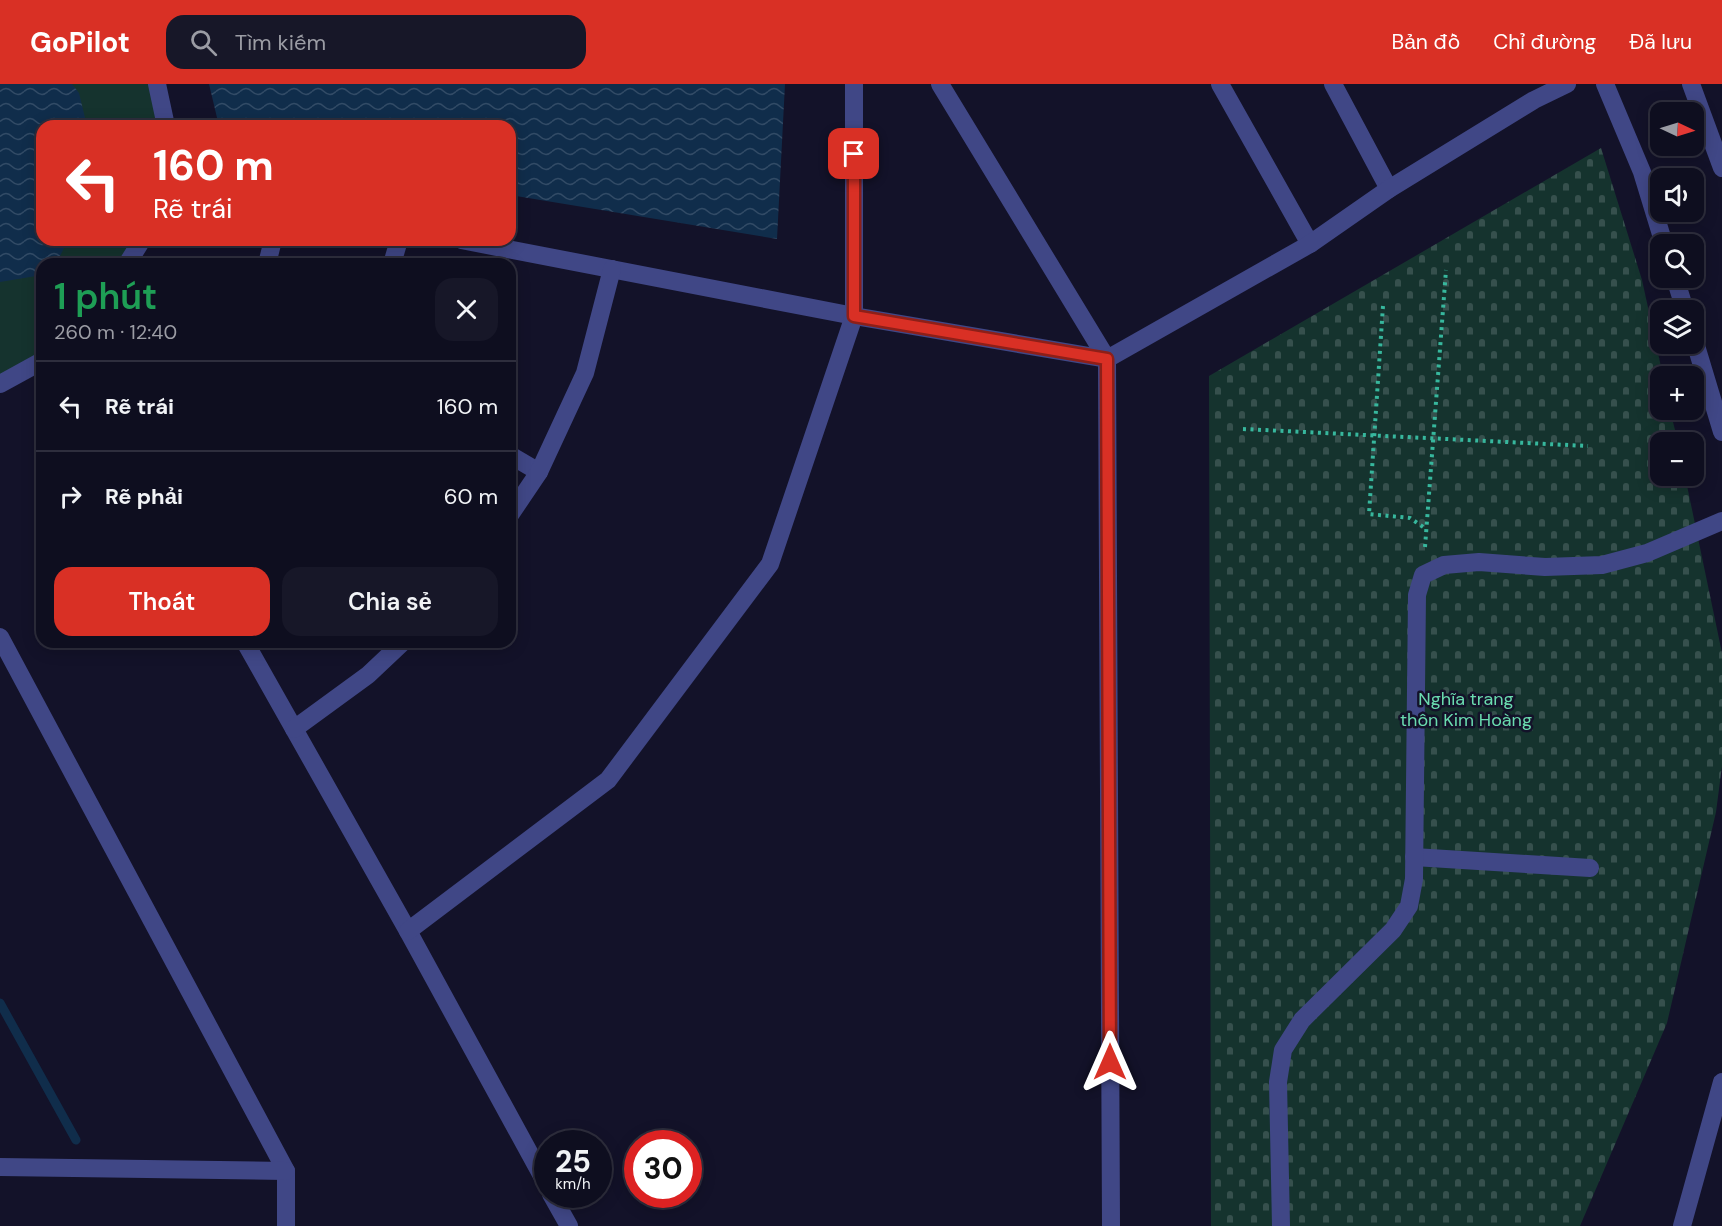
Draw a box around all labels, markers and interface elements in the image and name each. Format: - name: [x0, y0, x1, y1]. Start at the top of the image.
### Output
- search box: [166, 15, 586, 69]
- text: GoPilot: [30, 24, 130, 61]
- icon: search: [187, 26, 220, 59]
- text: Tìm kiếm: [235, 28, 326, 57]
- text: Bản đồ: [1392, 28, 1460, 56]
- text: Chỉ đường: [1493, 28, 1596, 56]
- text: Đã lưu: [1629, 28, 1692, 56]
- north arrow: [1650, 102, 1704, 156]
- map controls: [1650, 102, 1704, 486]
- pin: [828, 128, 879, 179]
- icon: arrive: [837, 137, 870, 170]
- text: 160 m: [153, 138, 274, 193]
- icon: left: [54, 144, 132, 222]
- button: sound: [1650, 168, 1704, 222]
- text: Rẽ trái: [153, 191, 233, 226]
- button: search: [1650, 234, 1704, 288]
- text: 1 phút: [54, 273, 157, 320]
- button: close: [435, 278, 498, 341]
- button: layers: [1650, 300, 1704, 354]
- text: 260 m · 12:40: [54, 319, 177, 345]
- button: +: [1650, 366, 1704, 420]
- icon: left: [54, 390, 87, 423]
- text: Rẽ trái: [105, 392, 174, 421]
- text: 160 m: [437, 392, 498, 421]
- button: −: [1650, 432, 1704, 486]
- icon: right: [54, 480, 87, 513]
- text: Rẽ phải: [105, 482, 183, 511]
- text: 60 m: [444, 482, 498, 511]
- button: Thoát: [54, 567, 270, 636]
- button: Chia sẻ: [282, 567, 498, 636]
- park label: Nghĩa trang thôn Kim Hoàng: [1400, 687, 1532, 732]
- position arrow: [1078, 1030, 1142, 1094]
- speed limit sign: 30: [624, 1130, 702, 1208]
- text: 25: [555, 1142, 591, 1181]
- text: km/h: [555, 1174, 591, 1194]

